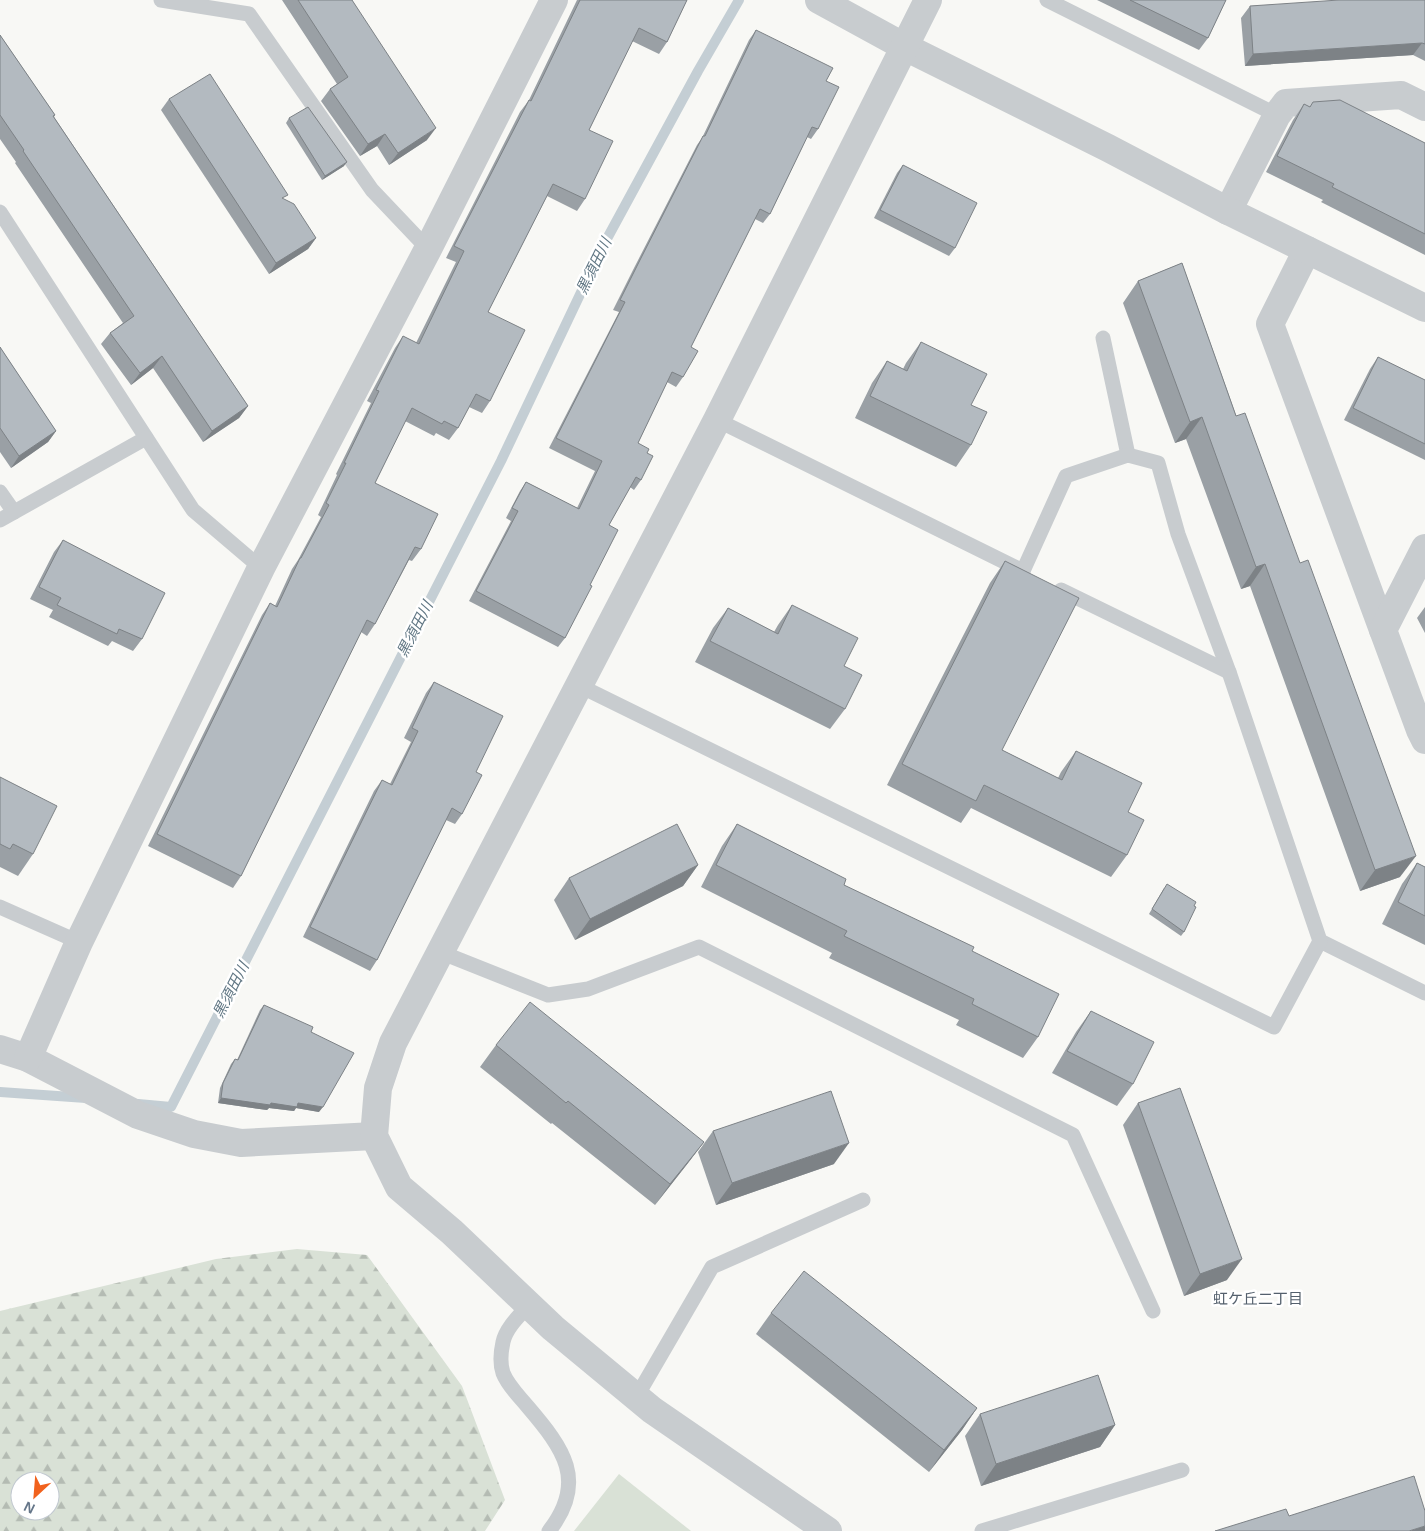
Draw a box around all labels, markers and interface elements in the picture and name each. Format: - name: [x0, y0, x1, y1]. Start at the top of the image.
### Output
- water label: 黒須田川: [573, 233, 615, 296]
- water label: 黒須田川: [393, 596, 437, 659]
- water label: 黒須田川: [209, 957, 253, 1020]
- district label: 虹ケ丘二丁目: [1213, 1290, 1303, 1307]
- north arrow: [10, 1471, 60, 1521]
- text: N: [21, 1498, 37, 1517]

